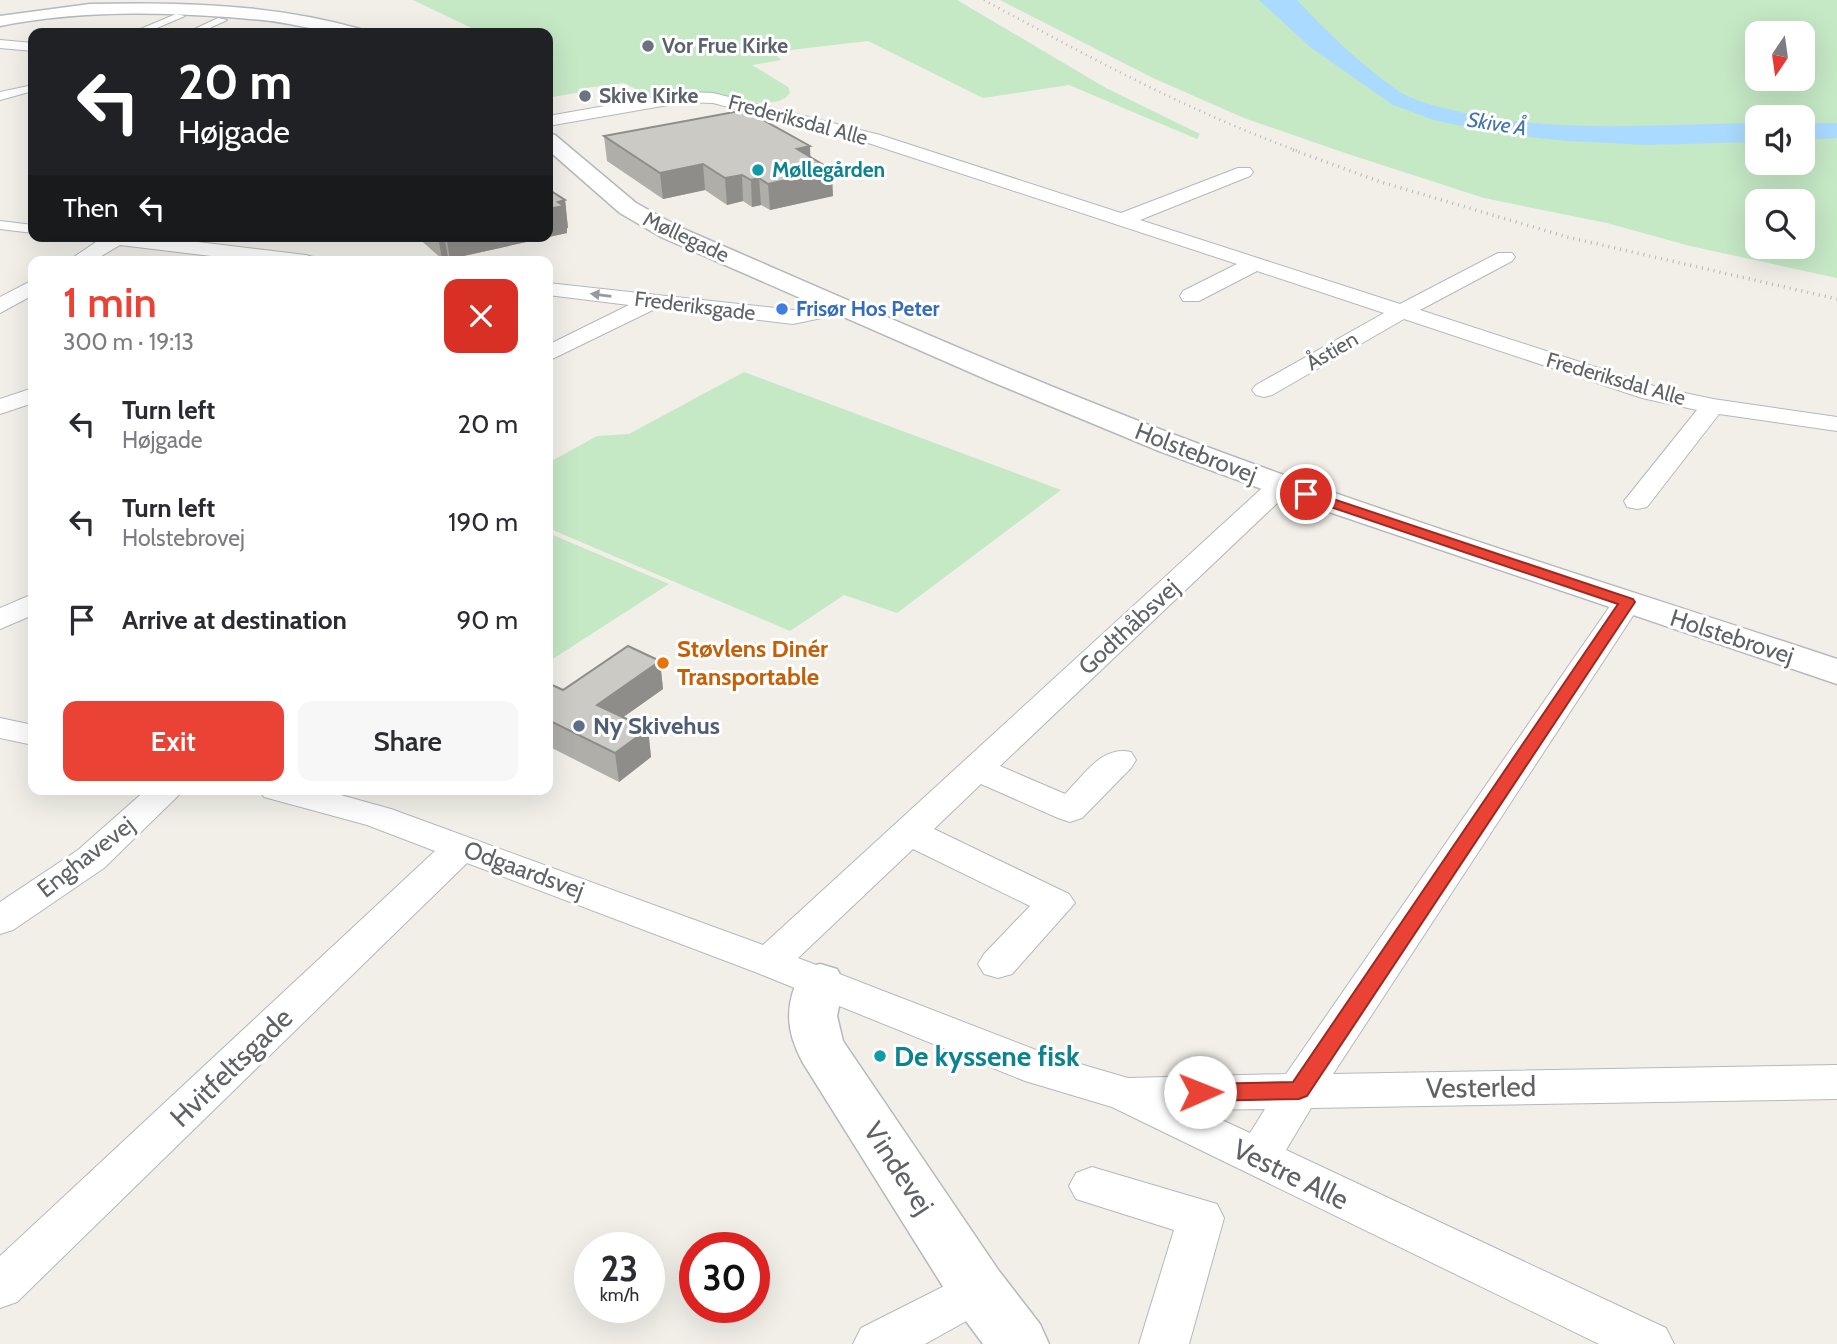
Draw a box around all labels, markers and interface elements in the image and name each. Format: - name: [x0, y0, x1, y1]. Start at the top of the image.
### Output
- north arrow: [1745, 21, 1815, 91]
- map controls: [1745, 21, 1815, 259]
- place label: Vor Frue Kirke: [662, 33, 788, 58]
- marker: Vor Frue Kirke: [640, 38, 656, 54]
- text: 20 m: [178, 52, 292, 111]
- icon: left: [63, 56, 154, 147]
- place label: Skive Kirke: [599, 83, 699, 108]
- marker: Skive Kirke: [577, 88, 593, 104]
- street label: Frederiksdal Alle: [726, 89, 871, 150]
- water label: Skive Å: [1466, 105, 1529, 141]
- button: sound: [1745, 105, 1815, 175]
- text: Højgade: [178, 112, 290, 151]
- place label: Møllegården: [772, 157, 885, 182]
- marker: Møllegården: [750, 162, 766, 178]
- icon: left: [133, 189, 171, 227]
- button: search: [1745, 189, 1815, 259]
- text: Then: [63, 192, 119, 224]
- street label: Møllegade: [639, 206, 733, 267]
- text: 1 min: [63, 276, 157, 328]
- button: close: [444, 279, 518, 353]
- street label: Frederiksgade: [633, 286, 757, 325]
- one-way arrow: [590, 289, 612, 300]
- place label: Frisør Hos Peter: [796, 296, 939, 321]
- marker: Frisør Hos Peter: [774, 301, 790, 317]
- street label: Åstien: [1301, 325, 1362, 375]
- text: 300 m · 19:13: [63, 328, 194, 356]
- street label: Frederiksdal Alle: [1544, 347, 1689, 410]
- text: Turn left: [122, 394, 215, 426]
- icon: left: [63, 405, 101, 443]
- text: 20 m: [458, 408, 518, 440]
- street label: Holstebrovej: [1131, 416, 1261, 489]
- text: Højgade: [122, 426, 202, 454]
- pin: [1276, 464, 1336, 524]
- icon: arrive: [1287, 475, 1325, 513]
- text: Turn left: [122, 492, 215, 524]
- icon: left: [63, 503, 101, 541]
- text: 190 m: [448, 506, 518, 538]
- text: Holstebrovej: [122, 524, 245, 552]
- street label: Godthåbsvej: [1072, 573, 1185, 681]
- icon: arrive: [63, 601, 101, 639]
- street label: Holstebrovej: [1667, 603, 1798, 670]
- text: Arrive at destination: [122, 604, 347, 636]
- text: 90 m: [456, 604, 518, 636]
- place label: Støvlens Dinér Transportable: [677, 634, 828, 691]
- marker: Støvlens Dinér Transportable: [655, 655, 671, 671]
- button: Exit: [63, 701, 284, 781]
- button: Share: [298, 701, 518, 781]
- place label: Ny Skivehus: [593, 711, 720, 740]
- marker: Ny Skivehus: [571, 718, 587, 734]
- street label: Enghavevej: [31, 810, 140, 904]
- street label: Odgaardsvej: [460, 834, 588, 905]
- street label: Hvitfeltsgade: [163, 1000, 299, 1134]
- place label: De kyssene fisk: [894, 1039, 1080, 1073]
- marker: De kyssene fisk: [872, 1048, 888, 1064]
- position arrow: [1163, 1055, 1237, 1129]
- street label: Vesterled: [1426, 1069, 1536, 1105]
- street label: Vindevej: [857, 1115, 941, 1221]
- street label: Vestre Alle: [1228, 1131, 1354, 1217]
- speed limit sign: 30: [679, 1232, 770, 1323]
- text: 23: [601, 1247, 638, 1290]
- text: km/h: [600, 1284, 639, 1306]

